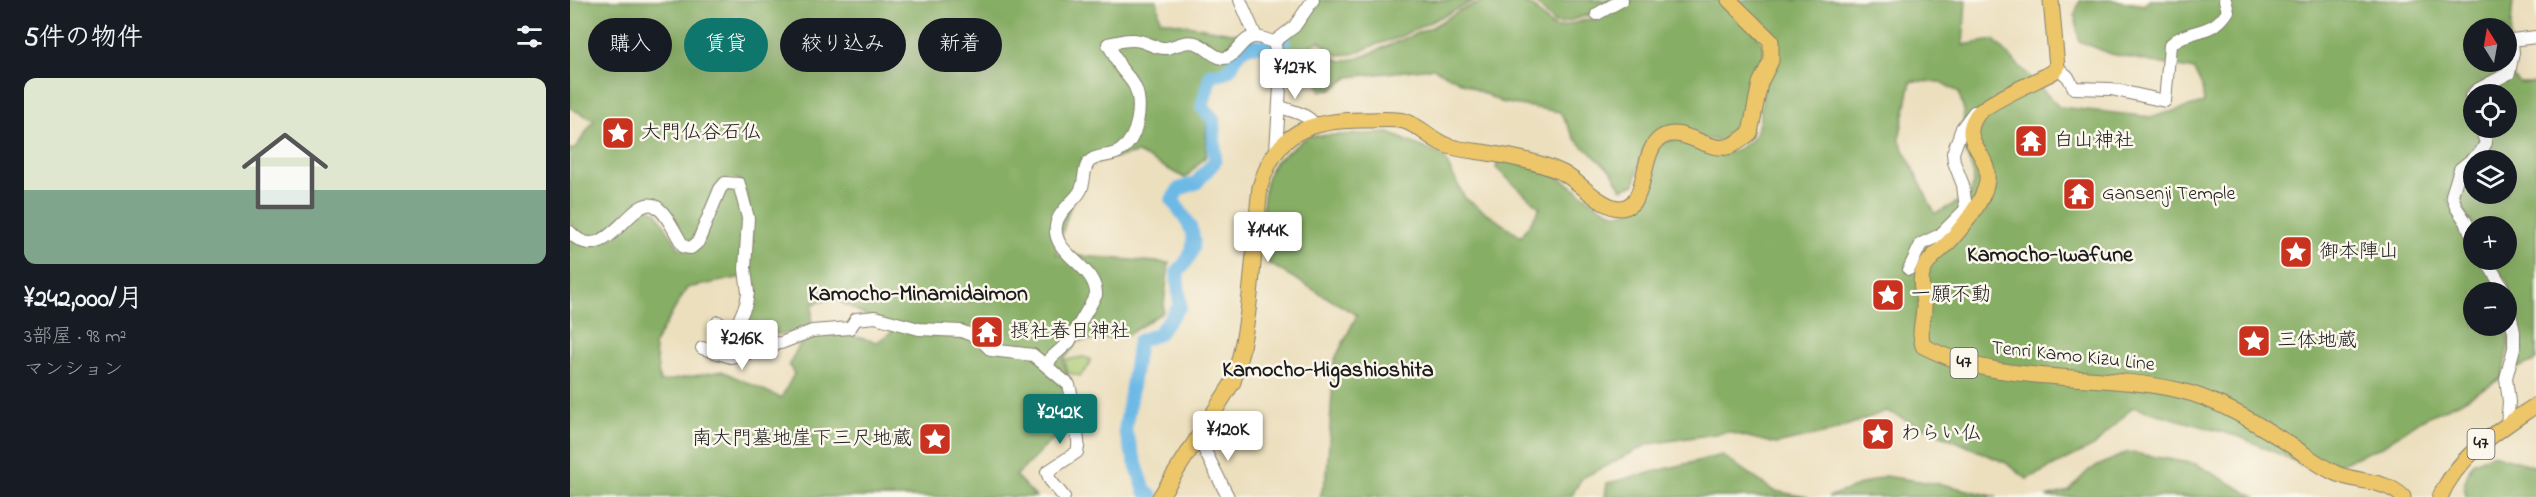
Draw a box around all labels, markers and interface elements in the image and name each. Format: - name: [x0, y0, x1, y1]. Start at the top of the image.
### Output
- chip: 購入: [588, 18, 672, 72]
- chip: 賃貸: [684, 18, 768, 72]
- chip: 絞り込み: [780, 18, 906, 72]
- chip: 新着: [918, 18, 1002, 72]
- north arrow: [2463, 18, 2517, 72]
- map controls: [2463, 18, 2517, 336]
- text: 5件の物件: [24, 20, 143, 58]
- icon: filters: [513, 20, 546, 53]
- pin: ¥127K: [1253, 49, 1337, 100]
- text: ¥127K: [1274, 54, 1316, 83]
- button: locate: [2463, 84, 2517, 138]
- place icon: 大門仏谷石仏: [600, 115, 636, 151]
- icon: home: [231, 117, 339, 225]
- place label: 大門仏谷石仏: [641, 119, 761, 148]
- temple icon: 白山神社: [2013, 123, 2049, 159]
- place label: 白山神社: [2054, 127, 2134, 156]
- button: layers: [2463, 150, 2517, 204]
- temple icon: Gansenji Temple: [2061, 176, 2097, 212]
- place label: Gansenji Temple: [2102, 180, 2235, 209]
- pin: ¥144K: [1226, 212, 1310, 263]
- button: +: [2463, 216, 2517, 270]
- text: ¥144K: [1248, 217, 1288, 246]
- place icon: 御本陣山: [2278, 234, 2314, 270]
- place label: 御本陣山: [2319, 238, 2399, 267]
- district label: Kamocho-Iwafune: [1967, 240, 2134, 272]
- place icon: 一願不動: [1870, 277, 1906, 313]
- district label: Kamocho-Minamidaimon: [808, 279, 1028, 311]
- text: ¥242,000/月: [24, 281, 143, 319]
- place label: 一願不動: [1911, 281, 1991, 310]
- button: −: [2463, 282, 2517, 336]
- temple icon: 摂社春日神社: [969, 314, 1005, 350]
- place label: 摂社春日神社: [1010, 318, 1130, 347]
- pin: ¥216K: [700, 320, 784, 371]
- text: 3部屋 · 98 m²: [24, 323, 127, 352]
- place icon: 三体地蔵: [2236, 323, 2272, 359]
- text: ¥216K: [721, 325, 763, 354]
- place label: 三体地蔵: [2277, 327, 2357, 356]
- street label: Tenri Kamo Kizu Line: [1990, 334, 2156, 380]
- road number: 47: [1950, 348, 1978, 378]
- district label: Kamocho-Higashioshita: [1222, 355, 1434, 388]
- text: マンション: [24, 356, 123, 385]
- pin: ¥242K: [1018, 394, 1102, 445]
- text: ¥242K: [1037, 399, 1083, 428]
- pin: ¥120K: [1186, 411, 1270, 462]
- text: ¥120K: [1207, 416, 1249, 445]
- place icon: わらい仏: [1860, 416, 1896, 452]
- place label: わらい仏: [1901, 420, 1981, 449]
- place icon: 南大門墓地崖下三尺地蔵: [917, 421, 953, 457]
- place label: 南大門墓地崖下三尺地蔵: [692, 425, 912, 454]
- road number: 47: [2468, 429, 2494, 459]

